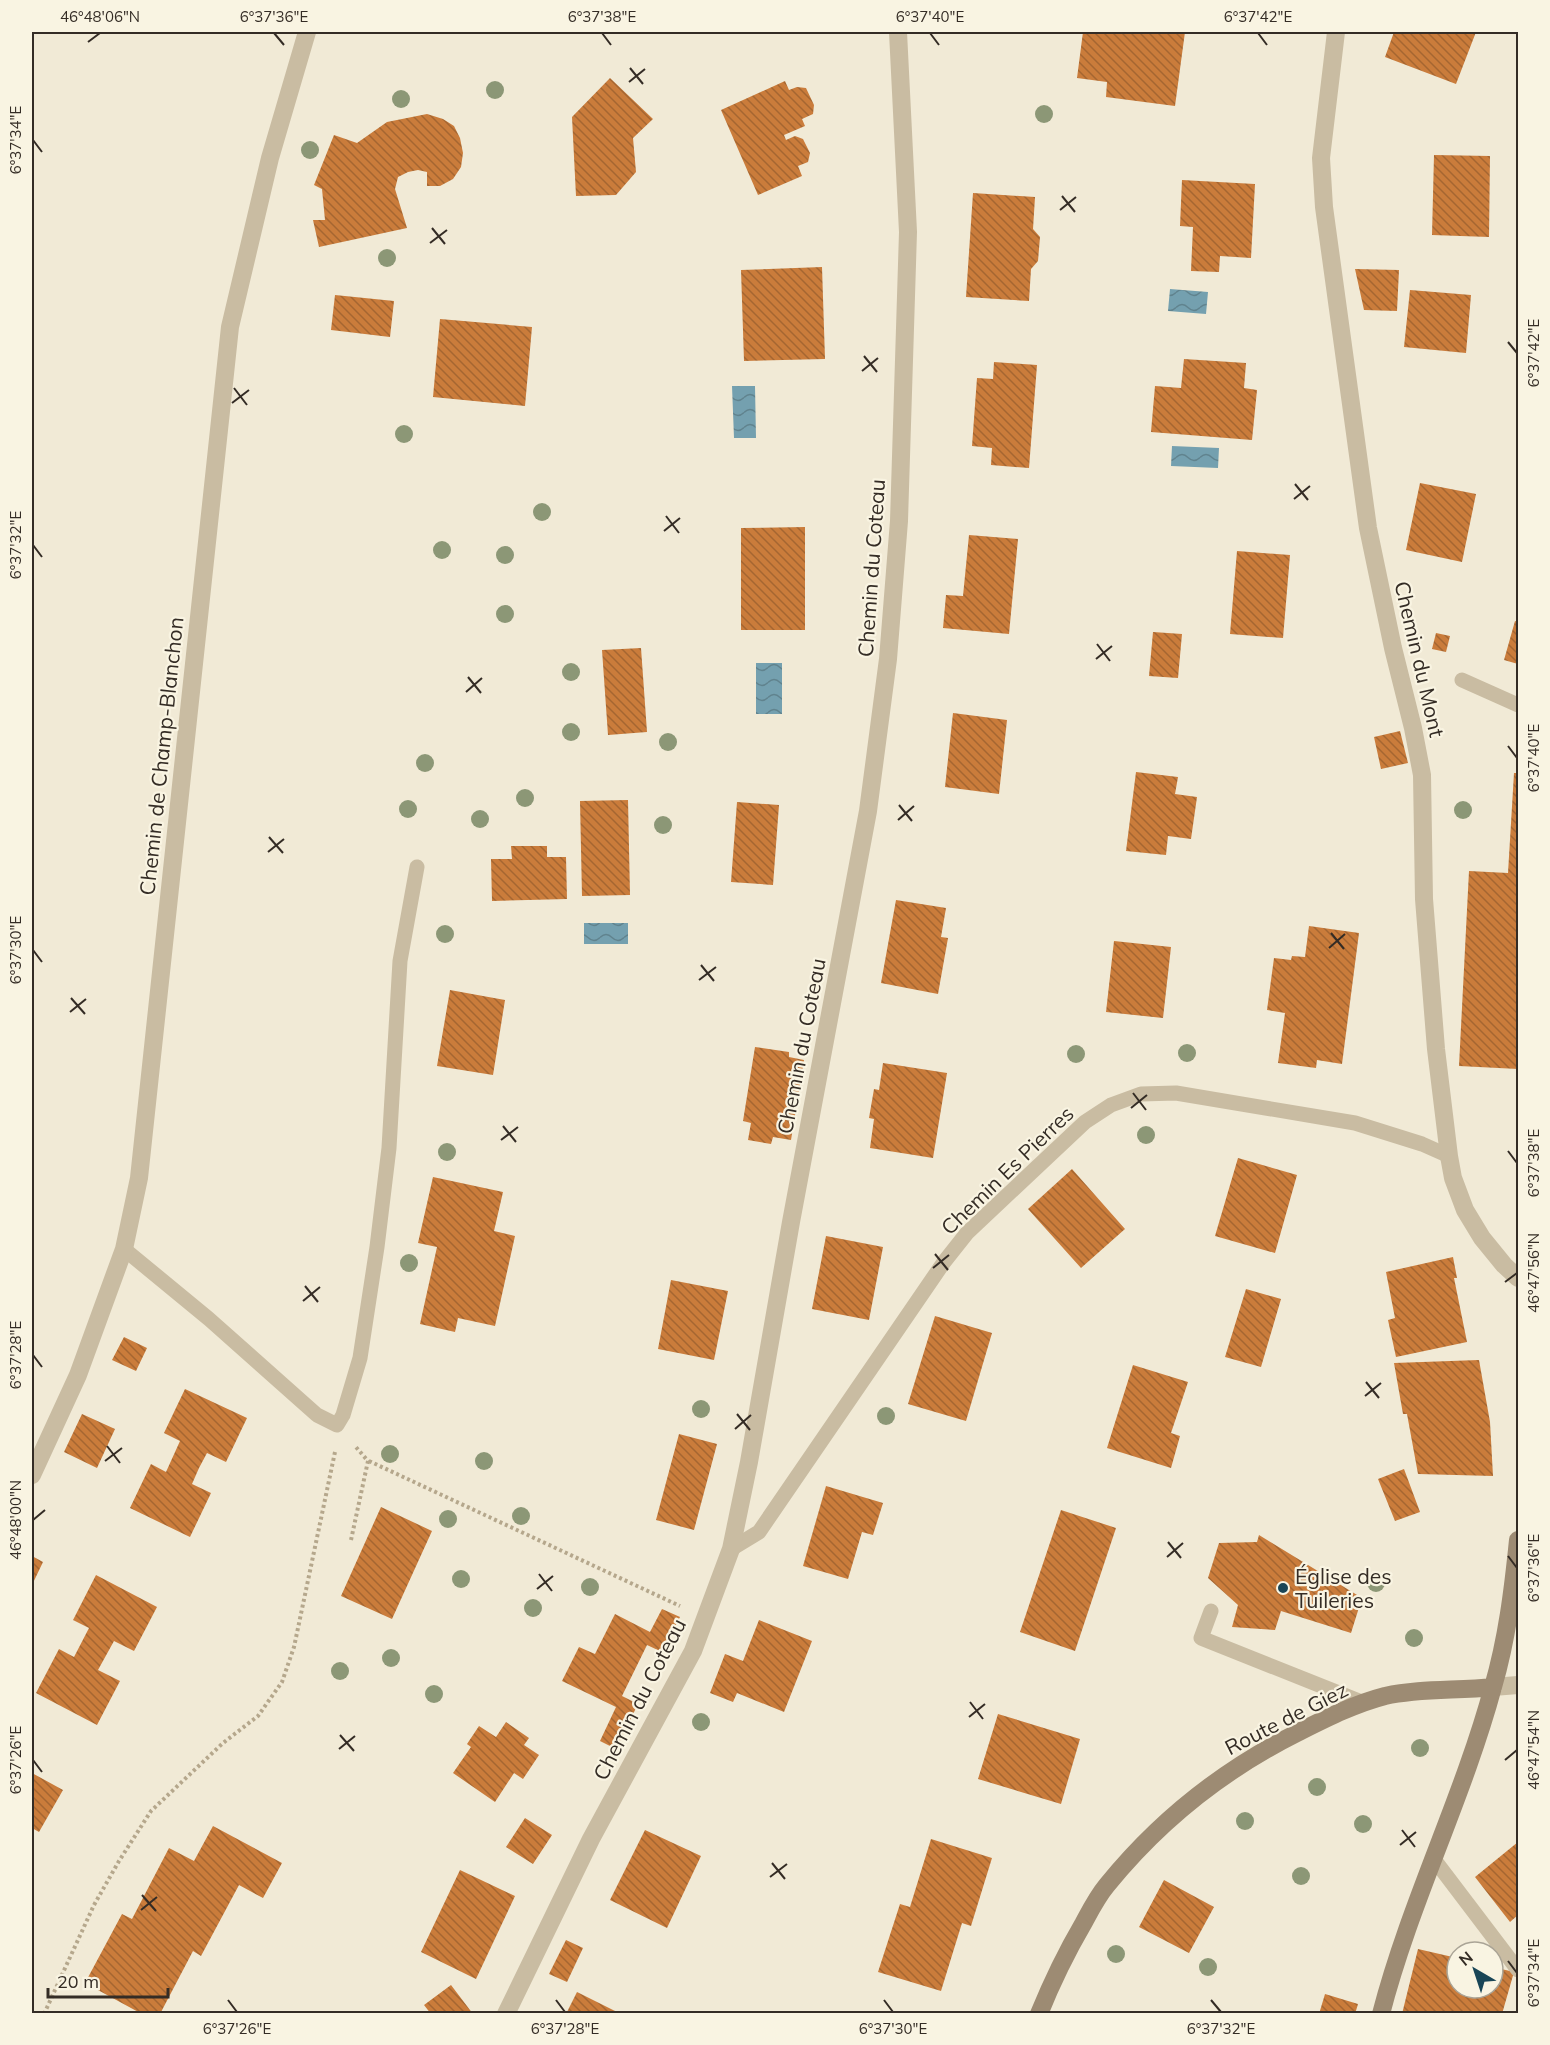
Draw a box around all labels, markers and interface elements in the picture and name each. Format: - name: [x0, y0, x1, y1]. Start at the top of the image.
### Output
- text: 46°48'06"N: [60, 7, 140, 26]
- text: 6°37'36"E: [240, 7, 308, 26]
- text: 6°37'38"E: [568, 7, 636, 26]
- text: 6°37'40"E: [896, 7, 964, 26]
- text: 6°37'42"E: [1224, 7, 1292, 26]
- text: 6°37'34"E: [6, 106, 25, 174]
- text: 6°37'42"E: [1524, 319, 1543, 387]
- street label: Chemin du Coteau: [852, 478, 890, 658]
- text: 6°37'32"E: [6, 511, 25, 579]
- street label: Chemin du Mont: [1389, 579, 1451, 739]
- street label: Chemin de Champ-Blanchon: [133, 616, 189, 896]
- text: 6°37'40"E: [1524, 724, 1543, 792]
- text: 6°37'30"E: [6, 916, 25, 984]
- street label: Chemin du Coteau: [771, 956, 831, 1136]
- street label: Chemin Es Pierres: [935, 1100, 1079, 1240]
- text: 6°37'38"E: [1524, 1129, 1543, 1197]
- text: 46°47'56"N: [1524, 1233, 1543, 1313]
- text: 6°37'28"E: [6, 1321, 25, 1389]
- text: 46°48'00"N: [6, 1480, 25, 1560]
- text: 6°37'36"E: [1524, 1534, 1543, 1602]
- place label: Église des Tuileries: [1295, 1563, 1392, 1613]
- marker: Église des Tuileries: [1276, 1581, 1290, 1595]
- street label: Chemin du Coteau: [587, 1614, 691, 1784]
- street label: Route de Giez: [1220, 1676, 1352, 1760]
- text: 46°47'54"N: [1524, 1710, 1543, 1790]
- text: 6°37'26"E: [6, 1726, 25, 1794]
- text: 6°37'34"E: [1524, 1939, 1543, 2007]
- north arrow: [1445, 1940, 1505, 2000]
- text: N: [1455, 1947, 1477, 1970]
- scale bar: [48, 1961, 168, 1999]
- text: 20 m: [57, 1970, 99, 1993]
- text: 6°37'26"E: [203, 2019, 271, 2038]
- text: 6°37'28"E: [531, 2019, 599, 2038]
- text: 6°37'30"E: [859, 2019, 927, 2038]
- text: 6°37'32"E: [1187, 2019, 1255, 2038]

